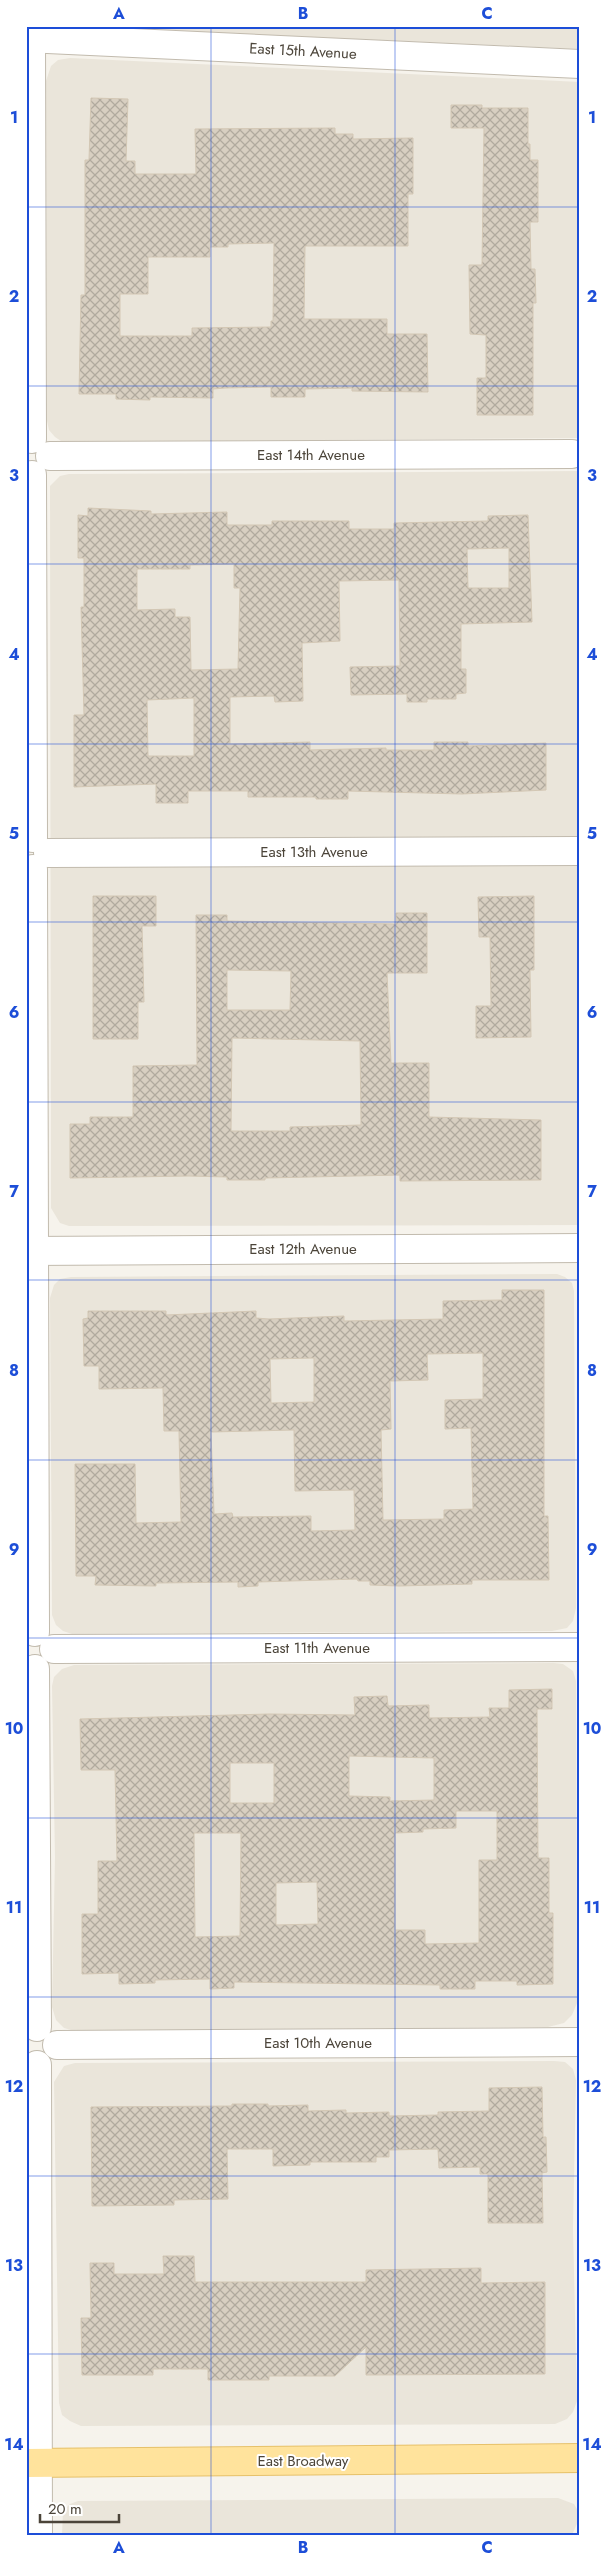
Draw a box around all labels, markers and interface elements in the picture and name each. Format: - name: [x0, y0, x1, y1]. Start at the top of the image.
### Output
- text: A: [112, 2, 125, 25]
- text: B: [298, 2, 308, 25]
- text: C: [481, 2, 493, 25]
- street label: East 15th Avenue: [249, 37, 358, 65]
- text: 1: [10, 106, 18, 129]
- text: 1: [588, 106, 596, 129]
- text: 2: [9, 285, 19, 308]
- text: 2: [587, 285, 597, 308]
- street label: East 14th Avenue: [257, 444, 365, 466]
- text: 3: [9, 464, 19, 487]
- text: 3: [587, 464, 597, 487]
- text: 4: [8, 643, 20, 666]
- text: 4: [586, 643, 598, 666]
- text: 5: [9, 822, 19, 845]
- text: 5: [587, 822, 597, 845]
- street label: East 13th Avenue: [260, 841, 368, 863]
- text: 6: [9, 1001, 19, 1024]
- text: 6: [587, 1001, 597, 1024]
- text: 7: [9, 1180, 19, 1203]
- text: 7: [587, 1180, 597, 1203]
- street label: East 12th Avenue: [249, 1238, 357, 1260]
- text: 8: [9, 1359, 19, 1382]
- text: 8: [587, 1359, 597, 1382]
- text: 9: [9, 1538, 19, 1561]
- text: 9: [587, 1538, 597, 1561]
- street label: East 11th Avenue: [264, 1637, 370, 1659]
- text: 10: [5, 1717, 23, 1740]
- text: 10: [583, 1717, 601, 1740]
- text: 11: [6, 1896, 22, 1919]
- text: 11: [584, 1896, 600, 1919]
- street label: East 10th Avenue: [264, 2032, 372, 2054]
- text: 12: [5, 2075, 23, 2098]
- text: 12: [583, 2075, 601, 2098]
- text: 13: [5, 2254, 23, 2277]
- text: 13: [583, 2254, 601, 2277]
- text: 14: [4, 2433, 24, 2456]
- text: 14: [582, 2433, 602, 2456]
- street label: East Broadway: [258, 2450, 349, 2472]
- scale bar: [40, 2491, 119, 2523]
- text: 20 m: [48, 2498, 82, 2520]
- text: A: [112, 2536, 125, 2559]
- text: B: [298, 2536, 308, 2559]
- text: C: [481, 2536, 493, 2559]

